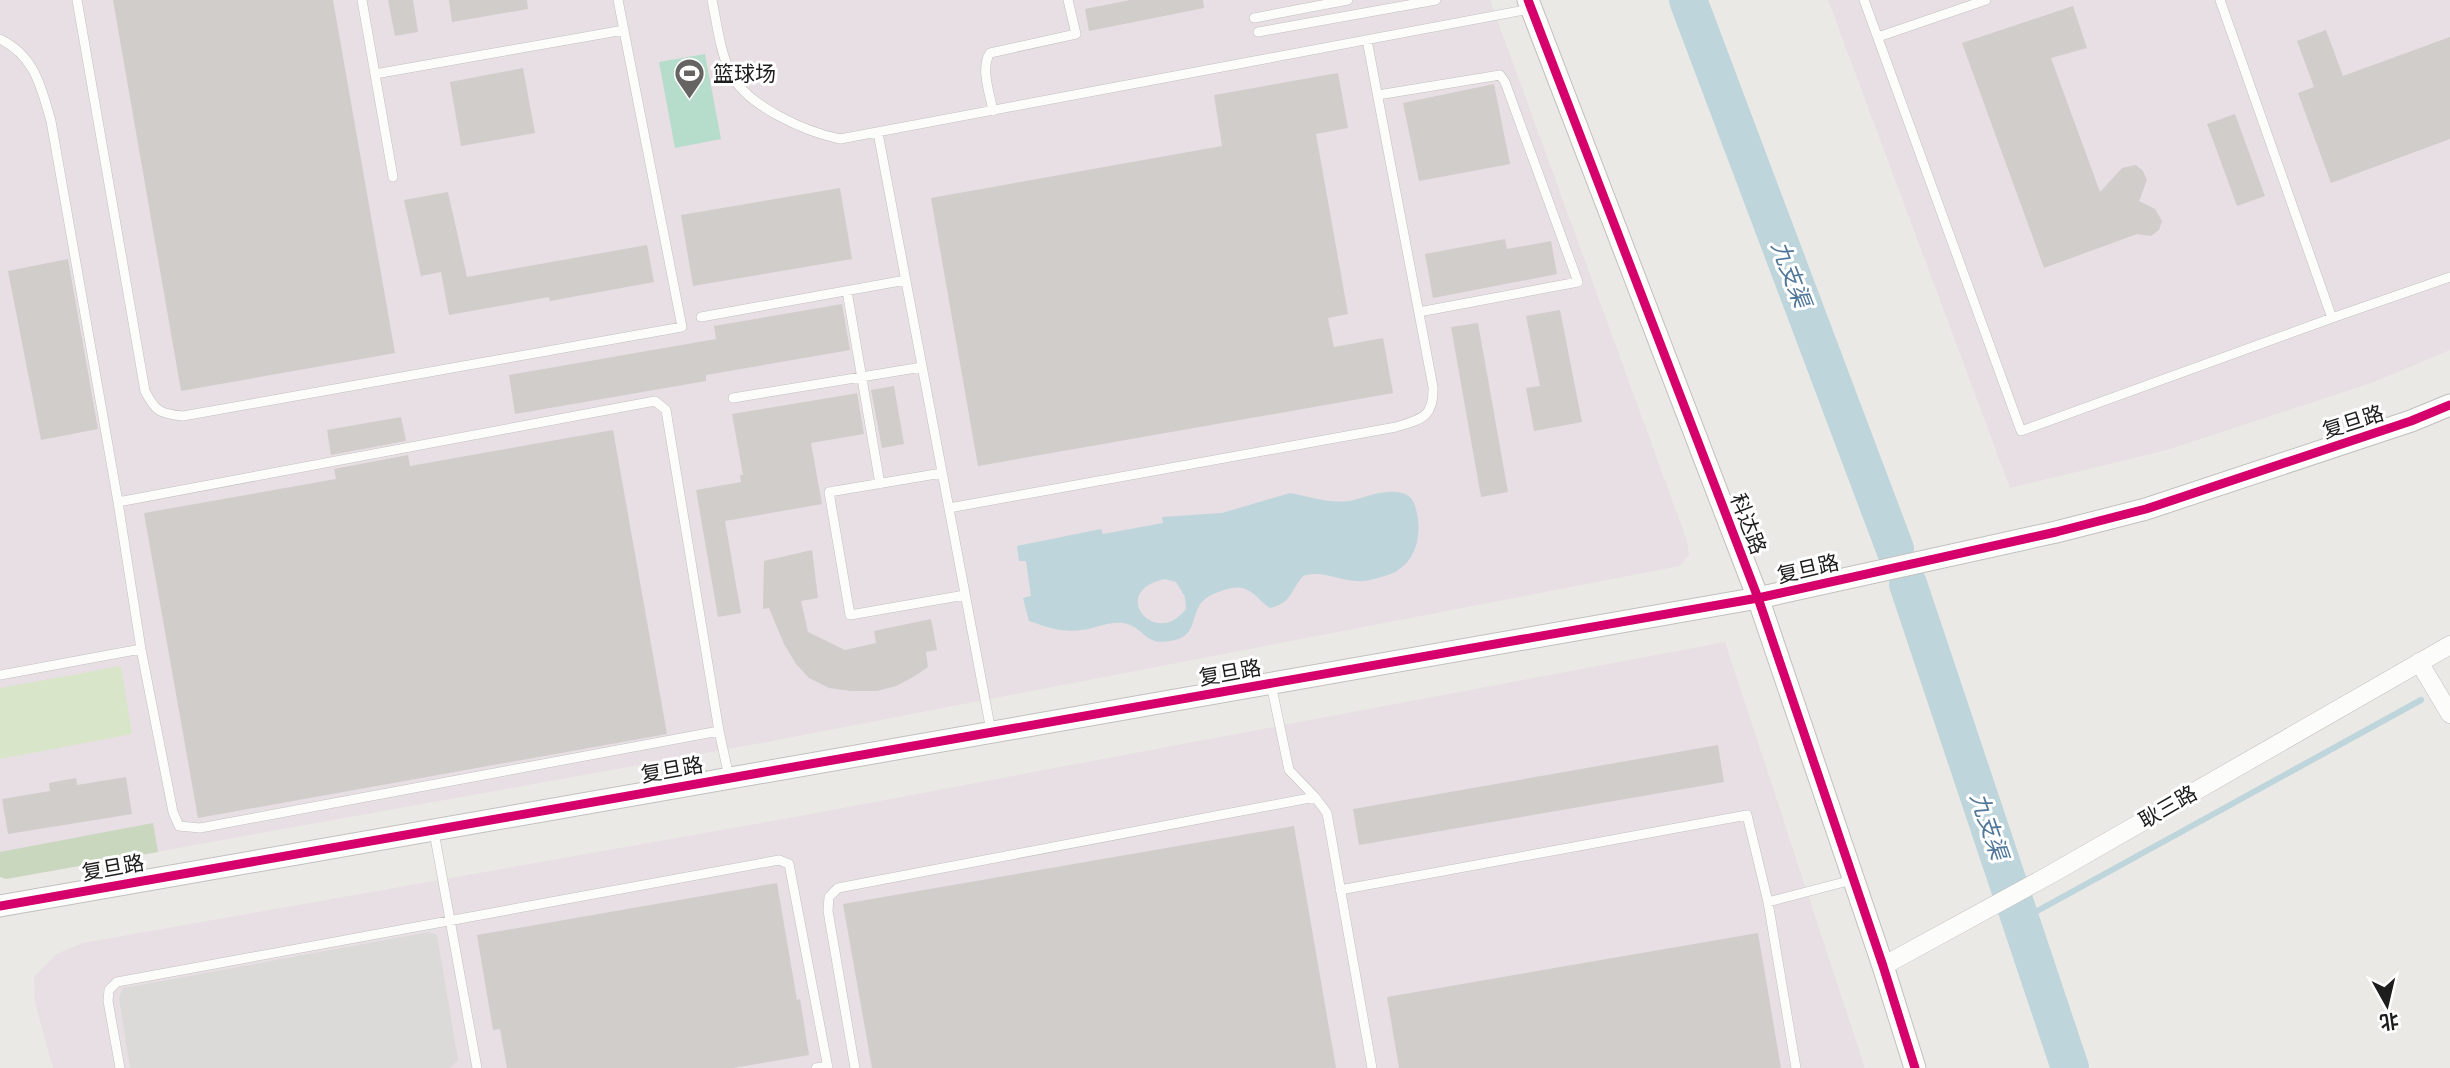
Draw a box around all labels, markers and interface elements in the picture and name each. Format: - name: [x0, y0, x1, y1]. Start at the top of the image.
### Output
- sports icon: 篮球场: [673, 57, 707, 101]
- place label: 篮球场: [713, 61, 776, 87]
- water label: 九支渠: [1766, 237, 1818, 314]
- street label: 复旦路: [2319, 400, 2387, 444]
- street label: 科达路: [1725, 490, 1771, 558]
- street label: 复旦路: [1774, 549, 1842, 589]
- street label: 复旦路: [1197, 655, 1263, 691]
- street label: 复旦路: [639, 752, 705, 788]
- street label: 耿三路: [2134, 780, 2202, 834]
- water label: 九支渠: [1965, 789, 2014, 866]
- street label: 复旦路: [80, 850, 146, 886]
- north arrow: [2352, 970, 2422, 1040]
- text: 北: [2378, 1009, 2400, 1034]

